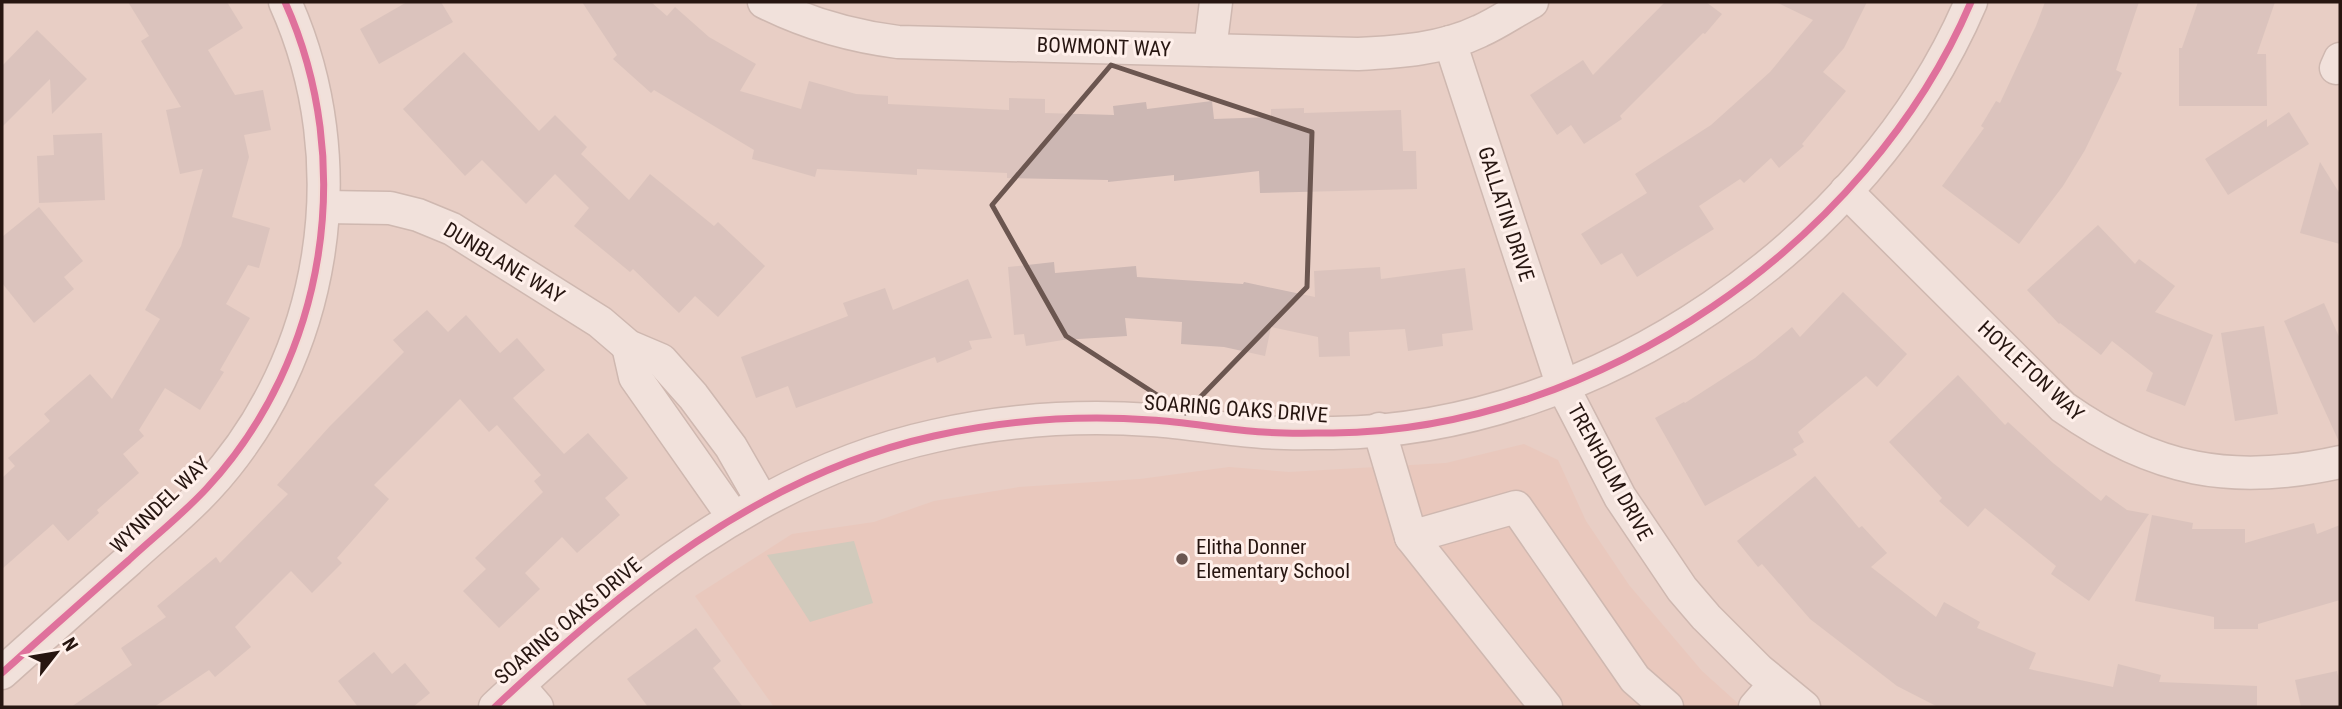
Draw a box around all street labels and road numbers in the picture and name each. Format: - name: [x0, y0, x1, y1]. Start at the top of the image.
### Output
- street label: BOWMONT WAY: [1036, 33, 1172, 61]
- street label: GALLATIN DRIVE: [1473, 144, 1539, 284]
- street label: DUNBLANE WAY: [439, 218, 569, 308]
- street label: HOYLETON WAY: [1973, 316, 2089, 426]
- street label: SOARING OAKS DRIVE: [1143, 391, 1329, 427]
- street label: TRENHOLM DRIVE: [1563, 400, 1657, 544]
- street label: WYNNDEL WAY: [106, 452, 214, 558]
- street label: SOARING OAKS DRIVE: [490, 553, 646, 689]

